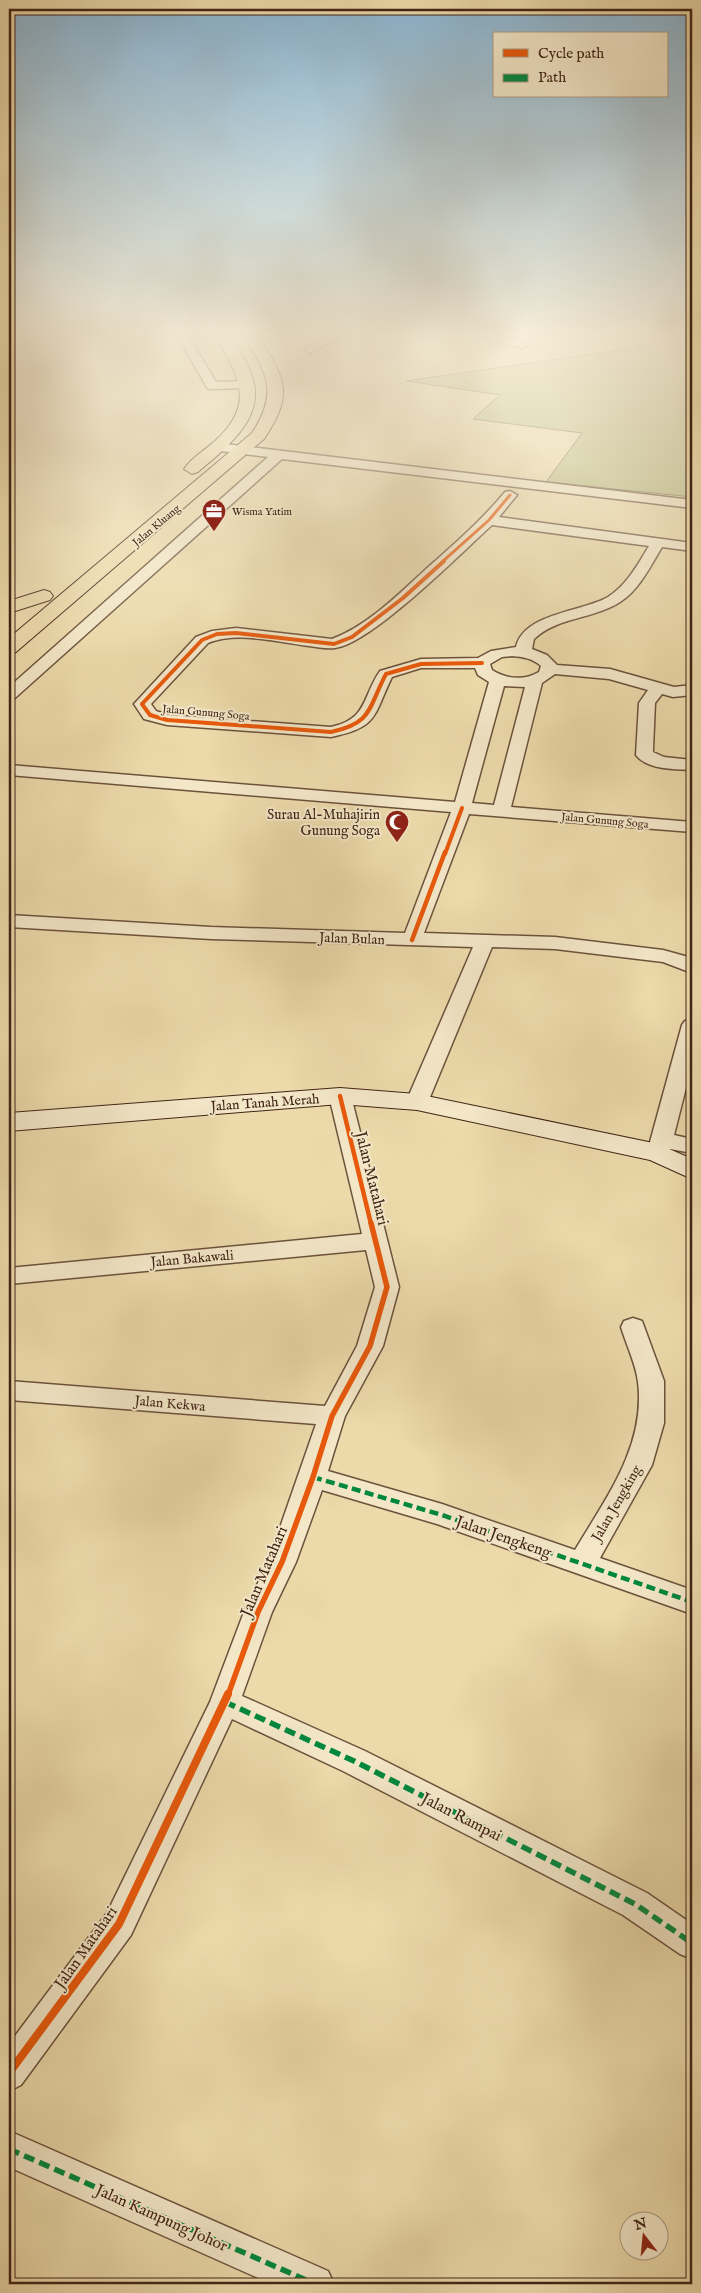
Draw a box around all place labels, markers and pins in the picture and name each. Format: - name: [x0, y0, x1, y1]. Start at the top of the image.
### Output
- office icon: Wisma Yatim: [201, 498, 227, 532]
- place label: Wisma Yatim: [232, 505, 293, 519]
- place label: Surau Al-Muhajirin Gunung Soga: [267, 806, 381, 840]
- mosque icon: Surau Al-Muhajirin Gunung Soga: [384, 809, 410, 843]

